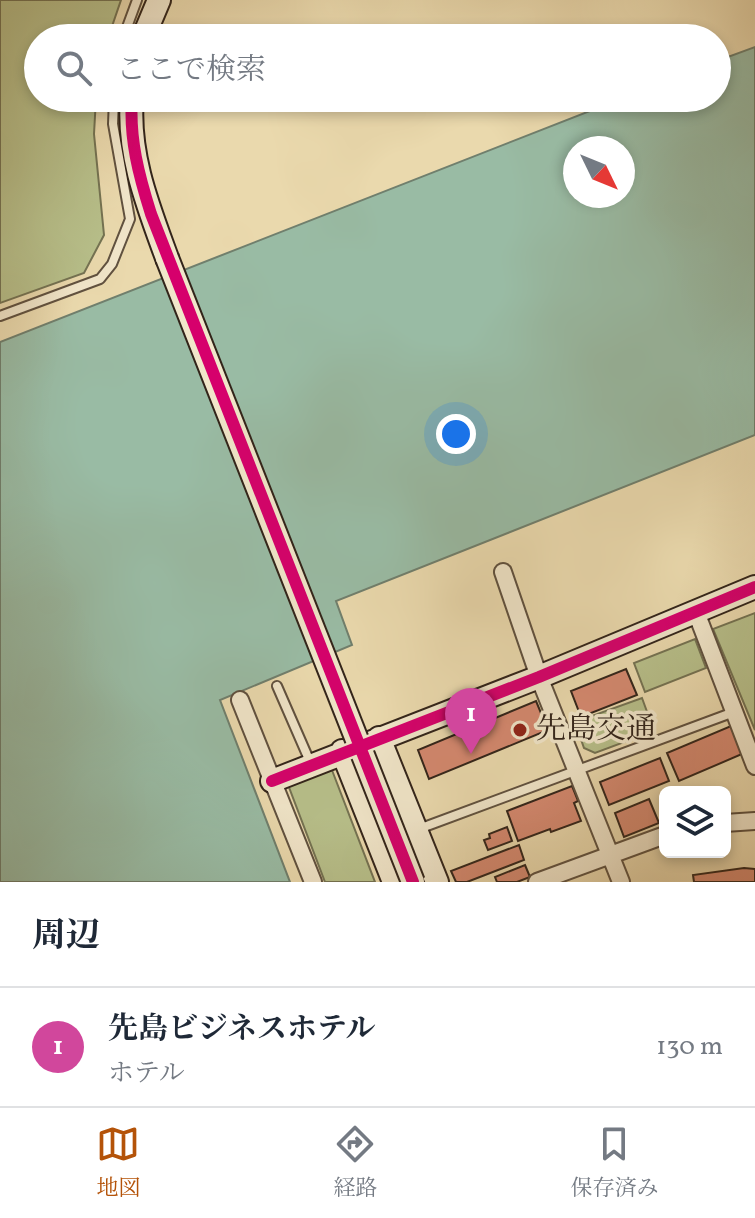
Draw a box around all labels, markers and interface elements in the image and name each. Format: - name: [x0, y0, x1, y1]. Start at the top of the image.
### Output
- search box: [24, 24, 731, 112]
- icon: search: [52, 46, 96, 90]
- text: ここで検索: [116, 50, 266, 92]
- north arrow: [563, 136, 635, 208]
- your location: [436, 414, 476, 454]
- pin: 1: [445, 688, 497, 754]
- place label: 先島交通: [536, 709, 656, 751]
- marker: 先島交通: [511, 721, 529, 739]
- map controls: [659, 786, 731, 858]
- button: layers: [659, 786, 731, 858]
- text: 周辺: [32, 914, 100, 961]
- text: 先島ビジネスホテル: [108, 1009, 376, 1051]
- text: 1: [53, 1029, 63, 1065]
- text: 130 m: [656, 1029, 723, 1065]
- text: ホテル: [108, 1056, 185, 1092]
- tab: 地図: [96, 1122, 141, 1205]
- tab: 経路: [333, 1122, 378, 1205]
- tab: 保存済み: [570, 1122, 659, 1205]

